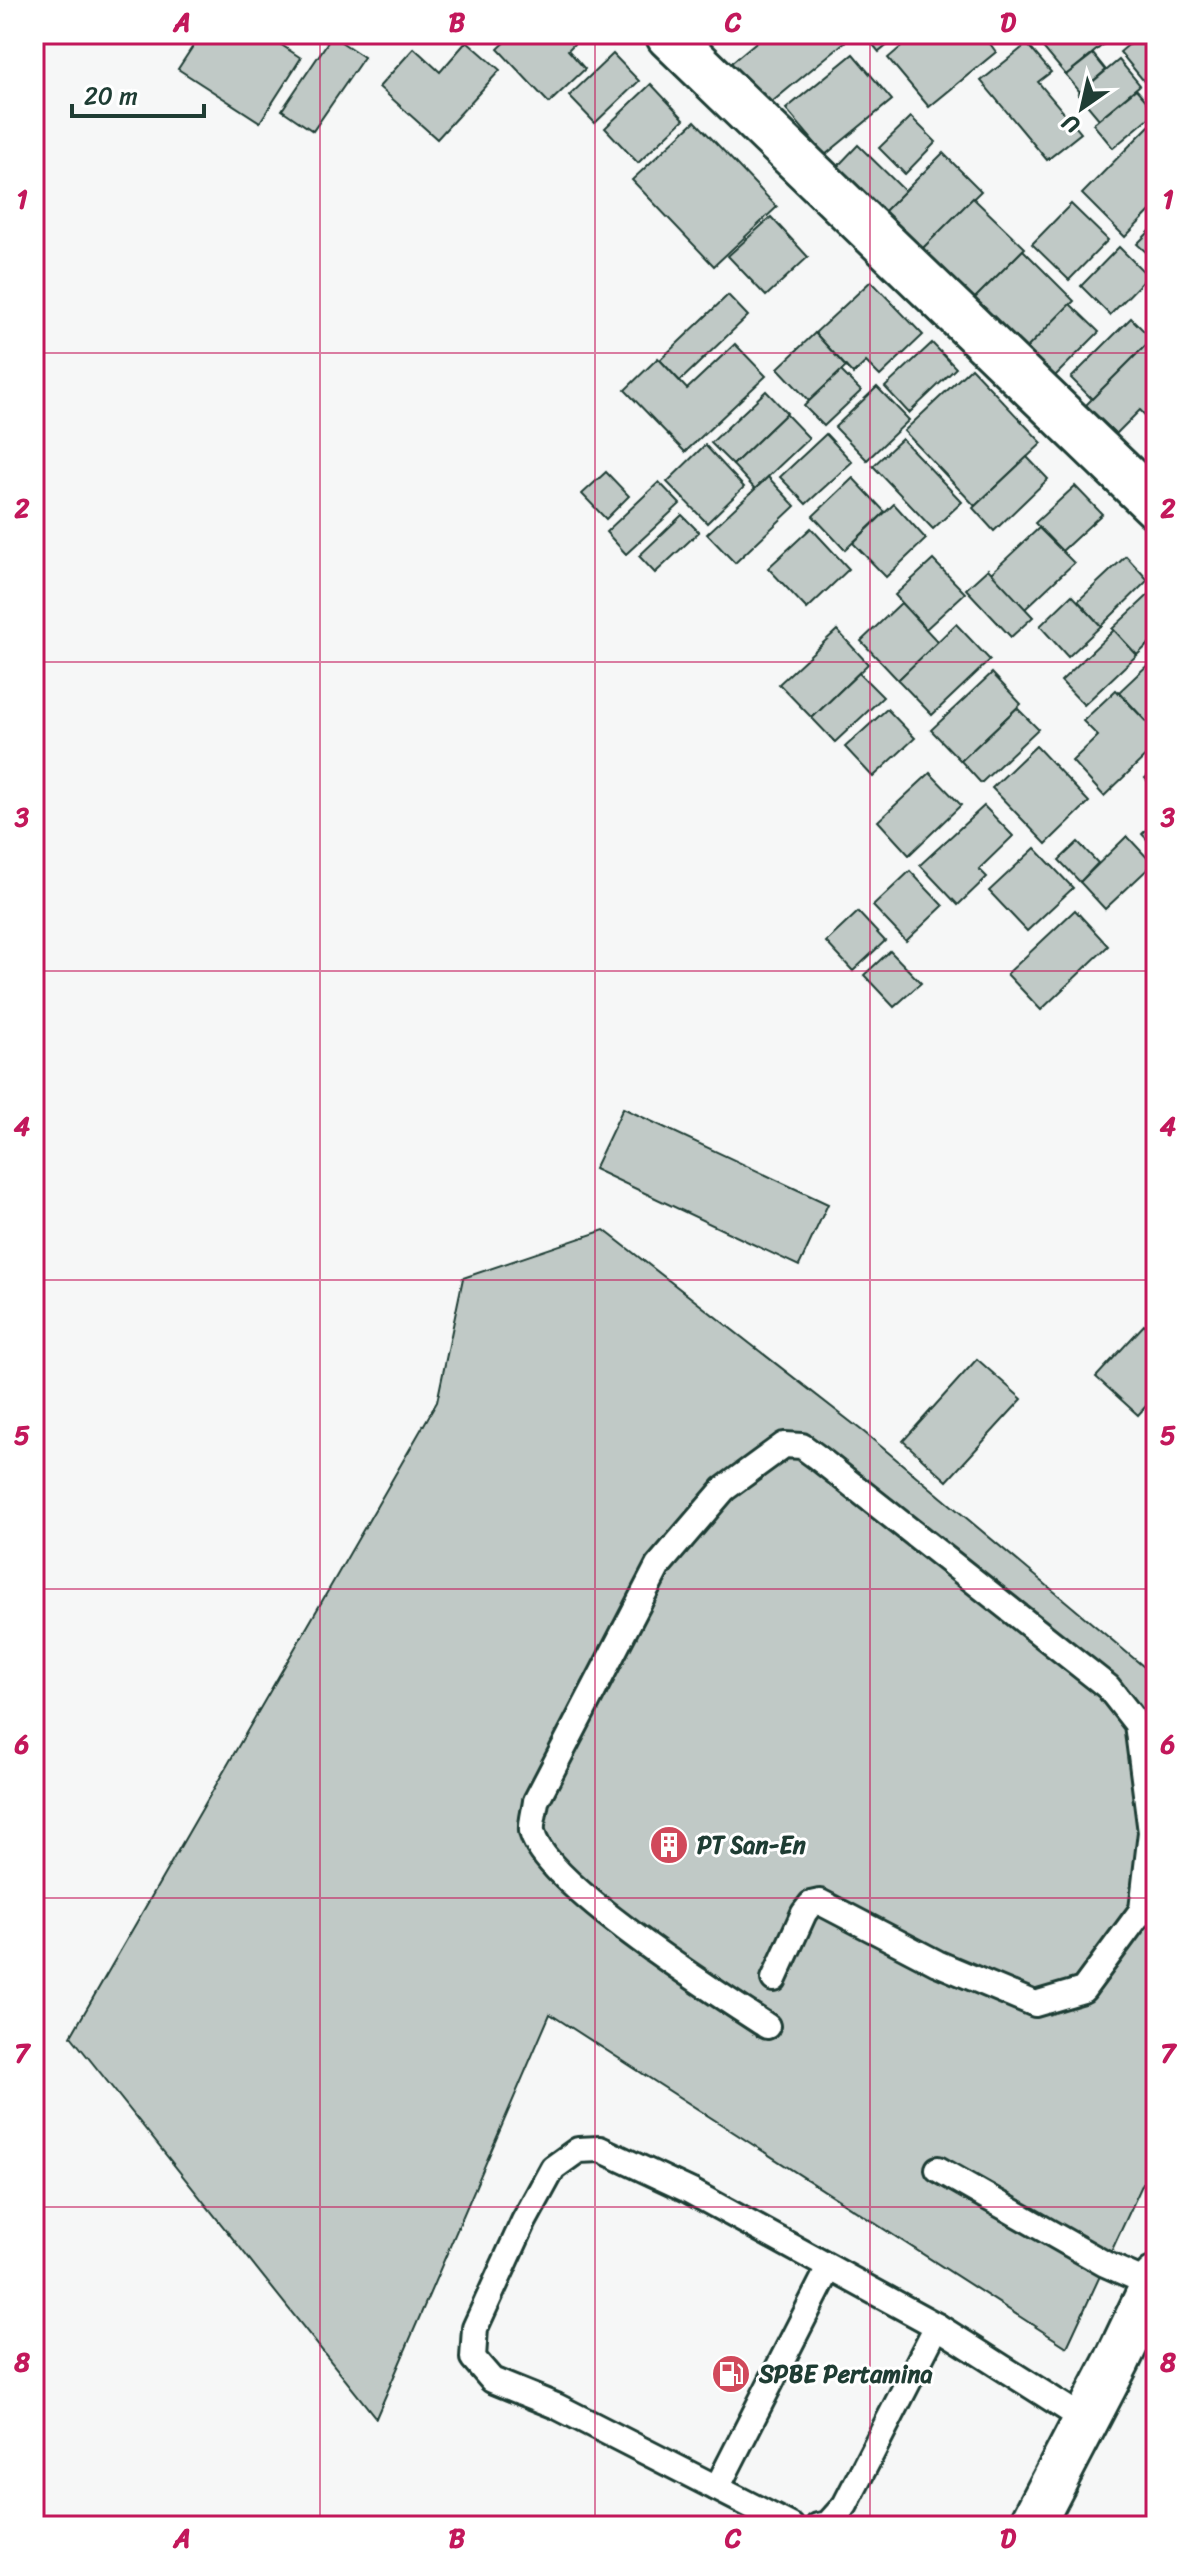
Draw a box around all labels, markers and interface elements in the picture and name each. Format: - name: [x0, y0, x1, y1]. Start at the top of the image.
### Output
- text: A: [172, 0, 191, 45]
- text: B: [449, 0, 466, 45]
- text: C: [724, 0, 742, 45]
- text: D: [1000, 0, 1016, 45]
- scale bar: [72, 68, 204, 118]
- north arrow: [1042, 68, 1122, 148]
- text: 20 m: [84, 75, 138, 117]
- text: U: [1053, 103, 1088, 144]
- text: 1: [16, 176, 28, 222]
- text: 1: [1162, 176, 1174, 222]
- text: 2: [13, 485, 30, 531]
- text: 2: [1159, 485, 1176, 531]
- text: 3: [14, 794, 30, 840]
- text: 3: [1160, 794, 1176, 840]
- text: 4: [14, 1103, 30, 1149]
- text: 4: [1160, 1103, 1176, 1149]
- text: 5: [14, 1412, 30, 1458]
- text: 5: [1160, 1412, 1176, 1458]
- text: 6: [14, 1721, 30, 1767]
- text: 6: [1160, 1721, 1176, 1767]
- building icon: PT San-En: [648, 1824, 690, 1866]
- place label: PT San-En: [697, 1824, 806, 1866]
- text: 7: [15, 2030, 32, 2076]
- text: 7: [1161, 2030, 1178, 2076]
- text: 8: [13, 2339, 30, 2385]
- text: 8: [1159, 2339, 1176, 2385]
- fuel station icon: SPBE Pertamina: [710, 2353, 752, 2395]
- place label: SPBE Pertamina: [758, 2353, 932, 2395]
- text: A: [172, 2515, 191, 2560]
- text: B: [449, 2515, 466, 2560]
- text: C: [724, 2515, 742, 2560]
- text: D: [1000, 2515, 1016, 2560]

